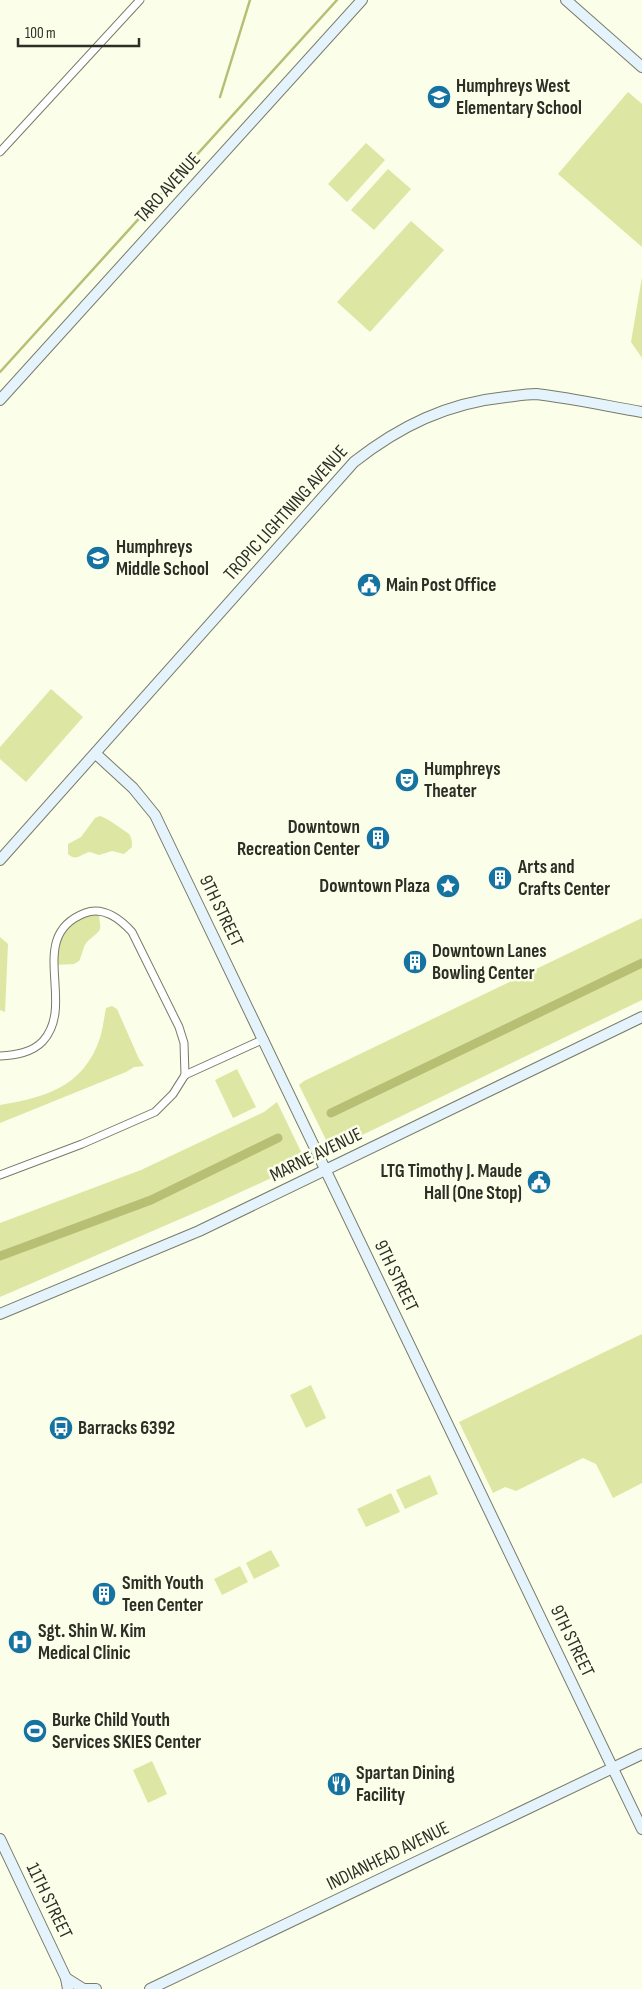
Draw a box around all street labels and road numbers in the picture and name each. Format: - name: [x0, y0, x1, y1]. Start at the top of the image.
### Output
- street label: TARO AVENUE: [130, 148, 206, 228]
- street label: TROPIC LIGHTNING AVENUE: [219, 441, 353, 585]
- street label: 9TH STREET: [194, 872, 248, 951]
- street label: MARNE AVENUE: [266, 1123, 366, 1187]
- street label: 9TH STREET: [369, 1237, 423, 1316]
- street label: 9TH STREET: [545, 1602, 599, 1681]
- street label: INDIANHEAD AVENUE: [323, 1816, 453, 1896]
- street label: 11TH STREET: [21, 1859, 77, 1943]

